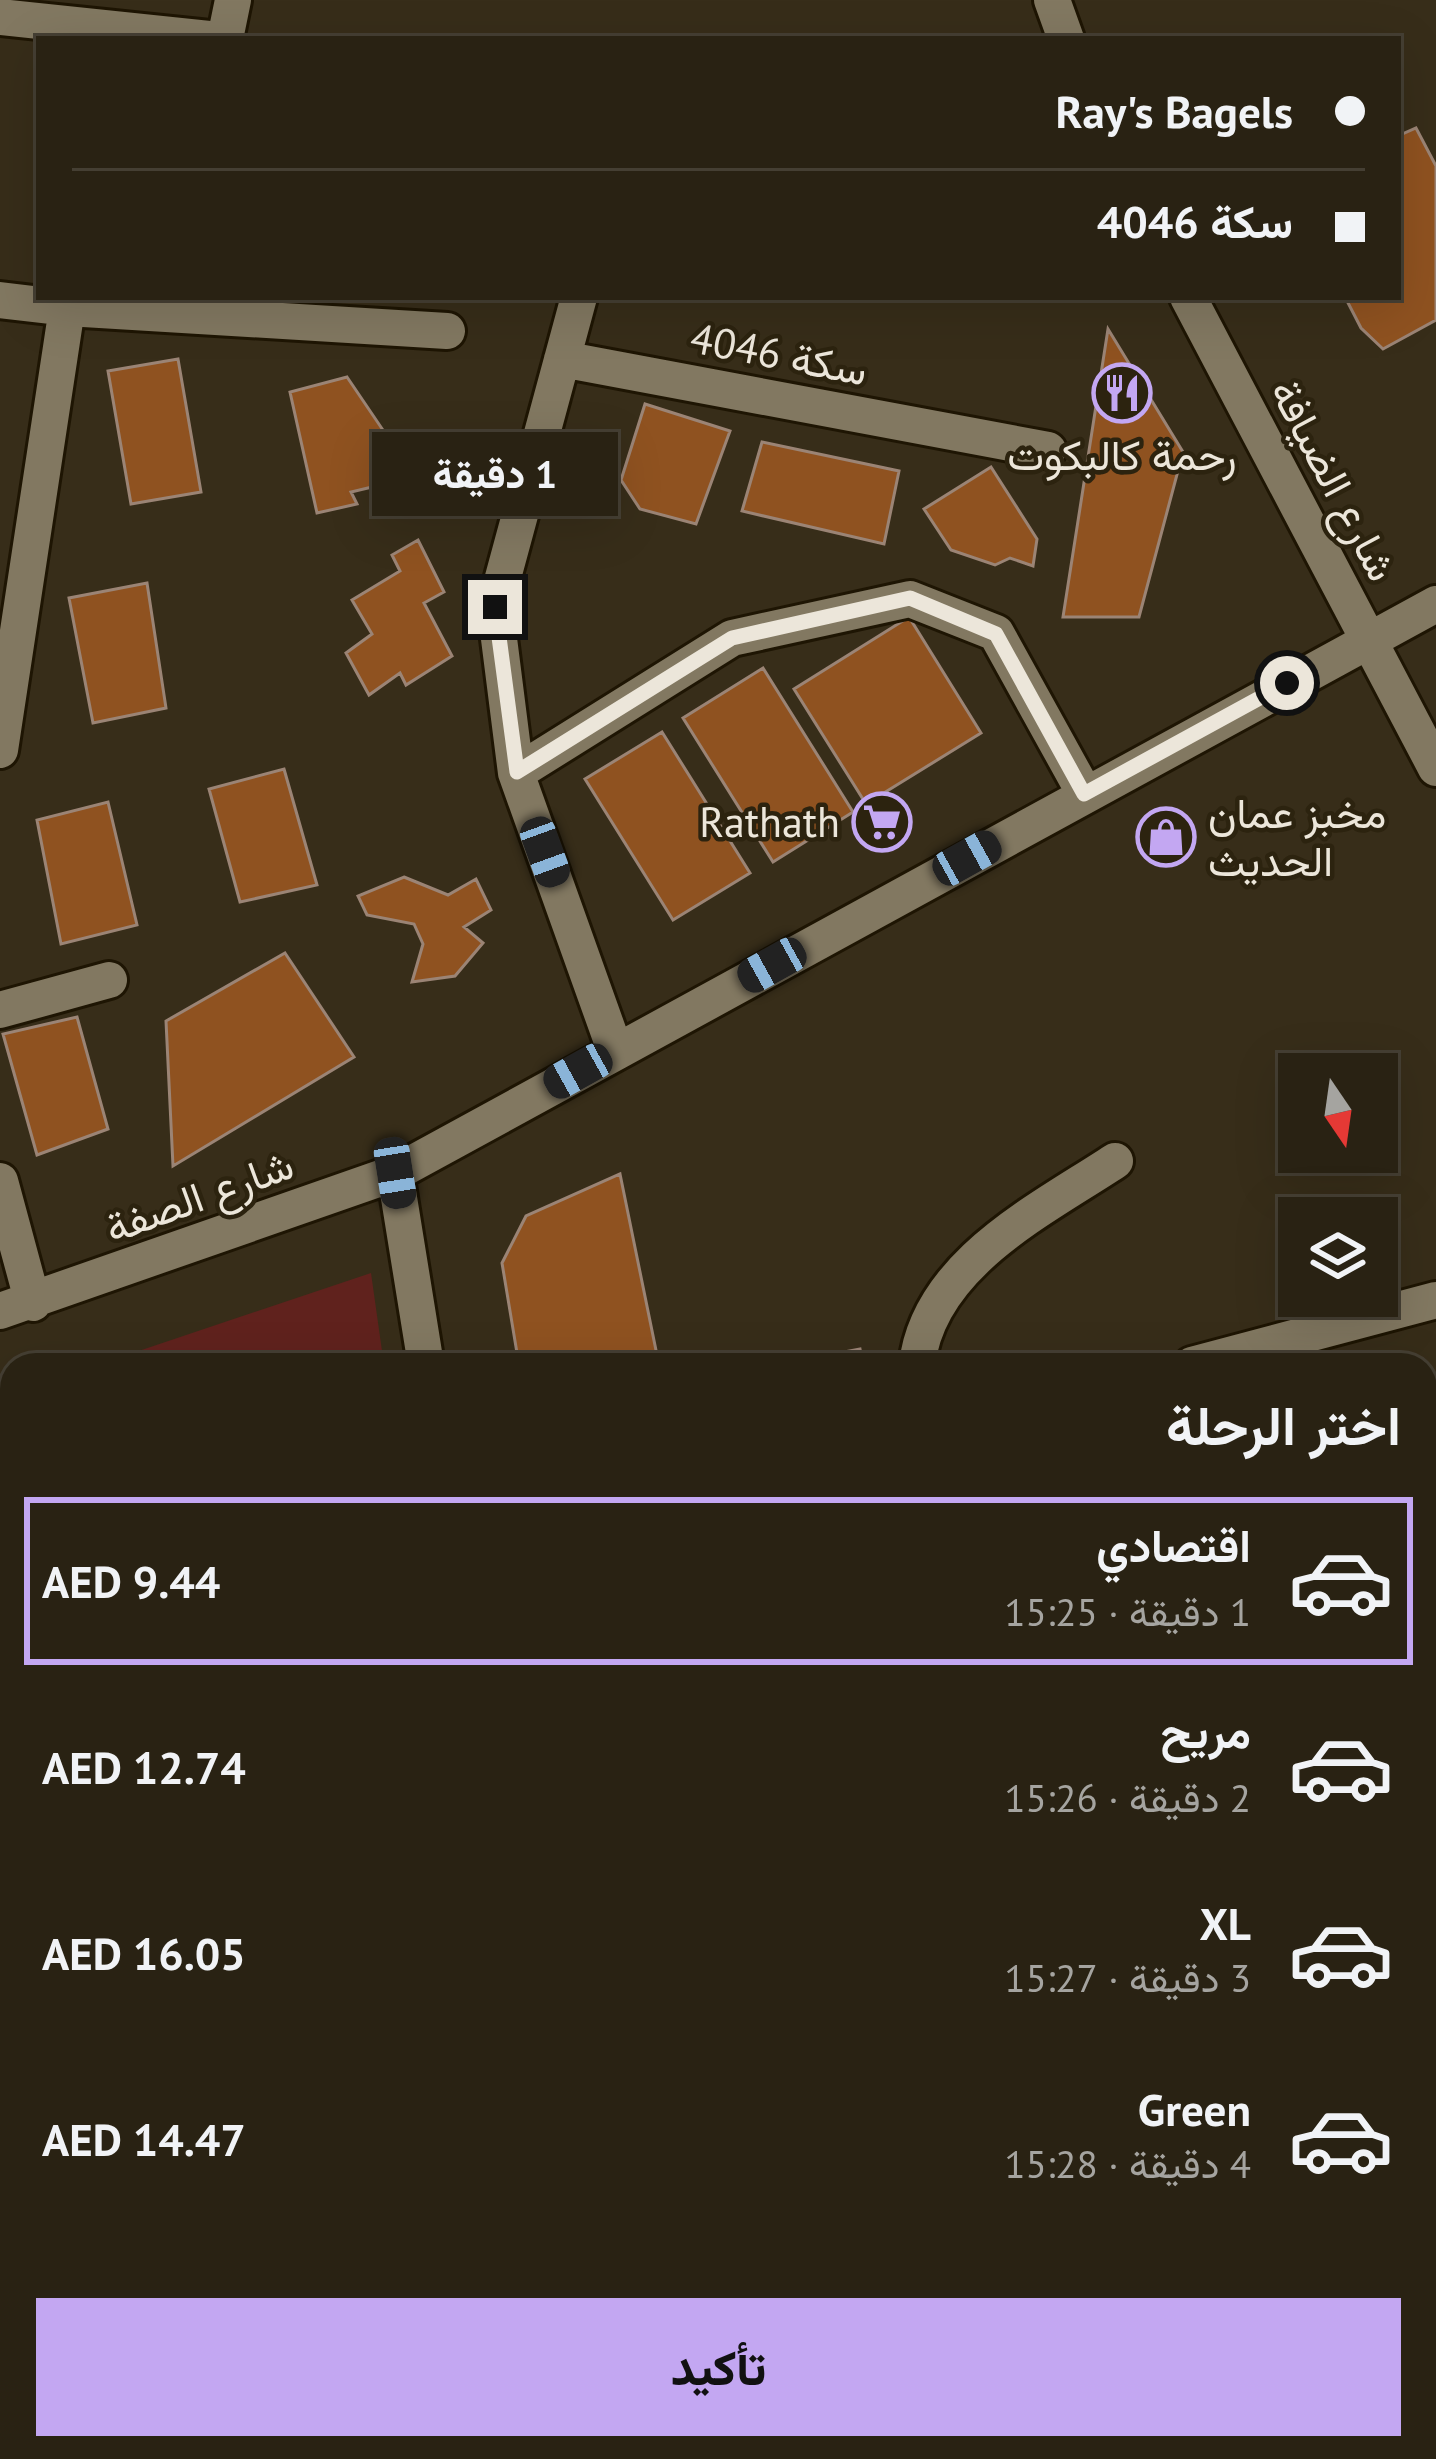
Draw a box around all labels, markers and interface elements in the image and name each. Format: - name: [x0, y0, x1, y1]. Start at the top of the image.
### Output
- text: Ray's Bagels: [1055, 82, 1293, 140]
- text: سكة 4046: [1097, 192, 1293, 250]
- street label: سكة 4046: [686, 309, 872, 398]
- restaurant icon: رحمة كالبكوت: [1091, 362, 1153, 424]
- street label: شارع الضيافة: [1257, 369, 1411, 591]
- place label: رحمة كالبكوت: [1007, 427, 1237, 482]
- callout: 1 دقيقة: [372, 433, 618, 517]
- text: 1 دقيقة: [433, 448, 557, 499]
- route end: [468, 580, 522, 634]
- route start: [1260, 656, 1314, 710]
- place label: مخبز عمان الحديث: [1208, 785, 1386, 888]
- supermarket icon: Rathath: [851, 791, 913, 853]
- place label: Rathath: [699, 794, 840, 849]
- shop icon: مخبز عمان الحديث: [1135, 806, 1197, 868]
- car: [516, 812, 574, 892]
- car: [927, 825, 1007, 891]
- car: [732, 932, 812, 998]
- car: [538, 1038, 618, 1104]
- north arrow: [1278, 1053, 1398, 1173]
- map controls: [1278, 1053, 1398, 1317]
- car: [372, 1135, 418, 1211]
- street label: شارع الصفة: [97, 1136, 301, 1257]
- button: layers: [1278, 1197, 1398, 1317]
- text: اختر الرحلة: [1166, 1390, 1401, 1460]
- text: اقتصادي: [1096, 1516, 1251, 1574]
- icon: car: [1287, 1527, 1395, 1635]
- text: AED 9.44: [42, 1552, 220, 1610]
- text: 1 دقيقة · 15:25: [1004, 1586, 1251, 1637]
- text: مريح: [1160, 1702, 1251, 1760]
- icon: car: [1287, 1713, 1395, 1821]
- text: AED 12.74: [42, 1738, 246, 1796]
- text: 2 دقيقة · 15:26: [1004, 1772, 1251, 1823]
- text: XL: [1199, 1894, 1251, 1952]
- icon: car: [1287, 1899, 1395, 2007]
- text: AED 16.05: [42, 1924, 246, 1982]
- text: 3 دقيقة · 15:27: [1004, 1952, 1251, 2003]
- text: Green: [1138, 2080, 1251, 2138]
- icon: car: [1287, 2085, 1395, 2193]
- text: AED 14.47: [42, 2110, 246, 2168]
- text: 4 دقيقة · 15:28: [1004, 2138, 1251, 2189]
- button: تأكيد: [36, 2298, 1401, 2436]

